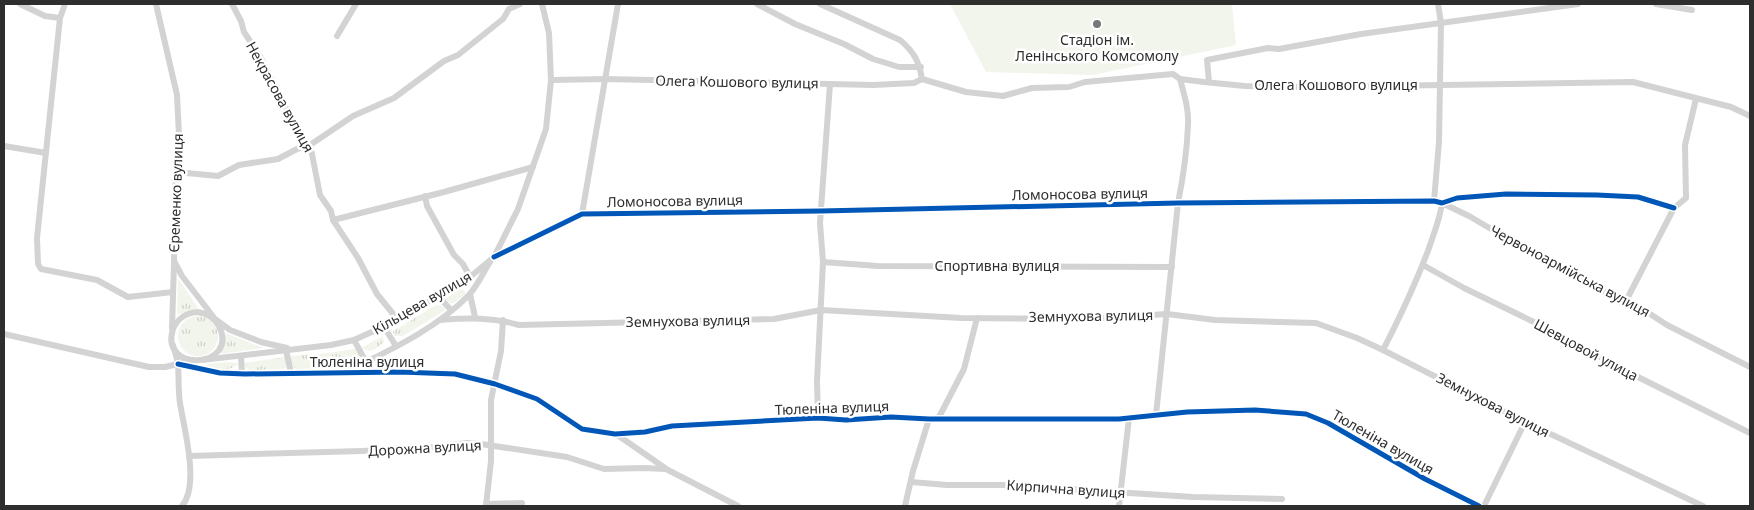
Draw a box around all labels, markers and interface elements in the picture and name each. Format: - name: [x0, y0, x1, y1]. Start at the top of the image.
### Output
- marker: Стадіон ім. Ленінського Комсомолу: [1091, 18, 1103, 30]
- place label: Стадіон ім. Ленінського Комсомолу: [1015, 30, 1180, 65]
- street label: Некрасова вулиця: [242, 38, 319, 156]
- street label: Олега Кошового вулиця: [655, 71, 819, 92]
- street label: Олега Кошового вулиця: [1254, 75, 1418, 94]
- street label: Єременко вулиця: [164, 133, 187, 253]
- street label: Ломоносова вулиця: [1012, 183, 1148, 204]
- street label: Ломоносова вулиця: [607, 190, 743, 211]
- street label: Червоноармійська вулиця: [1487, 220, 1654, 321]
- street label: Спортивна вулиця: [935, 256, 1060, 275]
- street label: Кільцева вулиця: [369, 266, 475, 339]
- street label: Земнухова вулиця: [1029, 305, 1153, 326]
- street label: Земнухова вулиця: [626, 310, 750, 331]
- street label: Шевцовой улица: [1531, 314, 1642, 385]
- street label: Тюленіна вулиця: [310, 352, 424, 371]
- street label: Земнухова вулиця: [1433, 368, 1553, 441]
- street label: Тюленіна вулиця: [774, 396, 890, 419]
- street label: Тюленіна вулиця: [1329, 405, 1438, 478]
- street label: Дорожна вулиця: [368, 435, 482, 460]
- street label: Кирпична вулиця: [1006, 475, 1126, 502]

